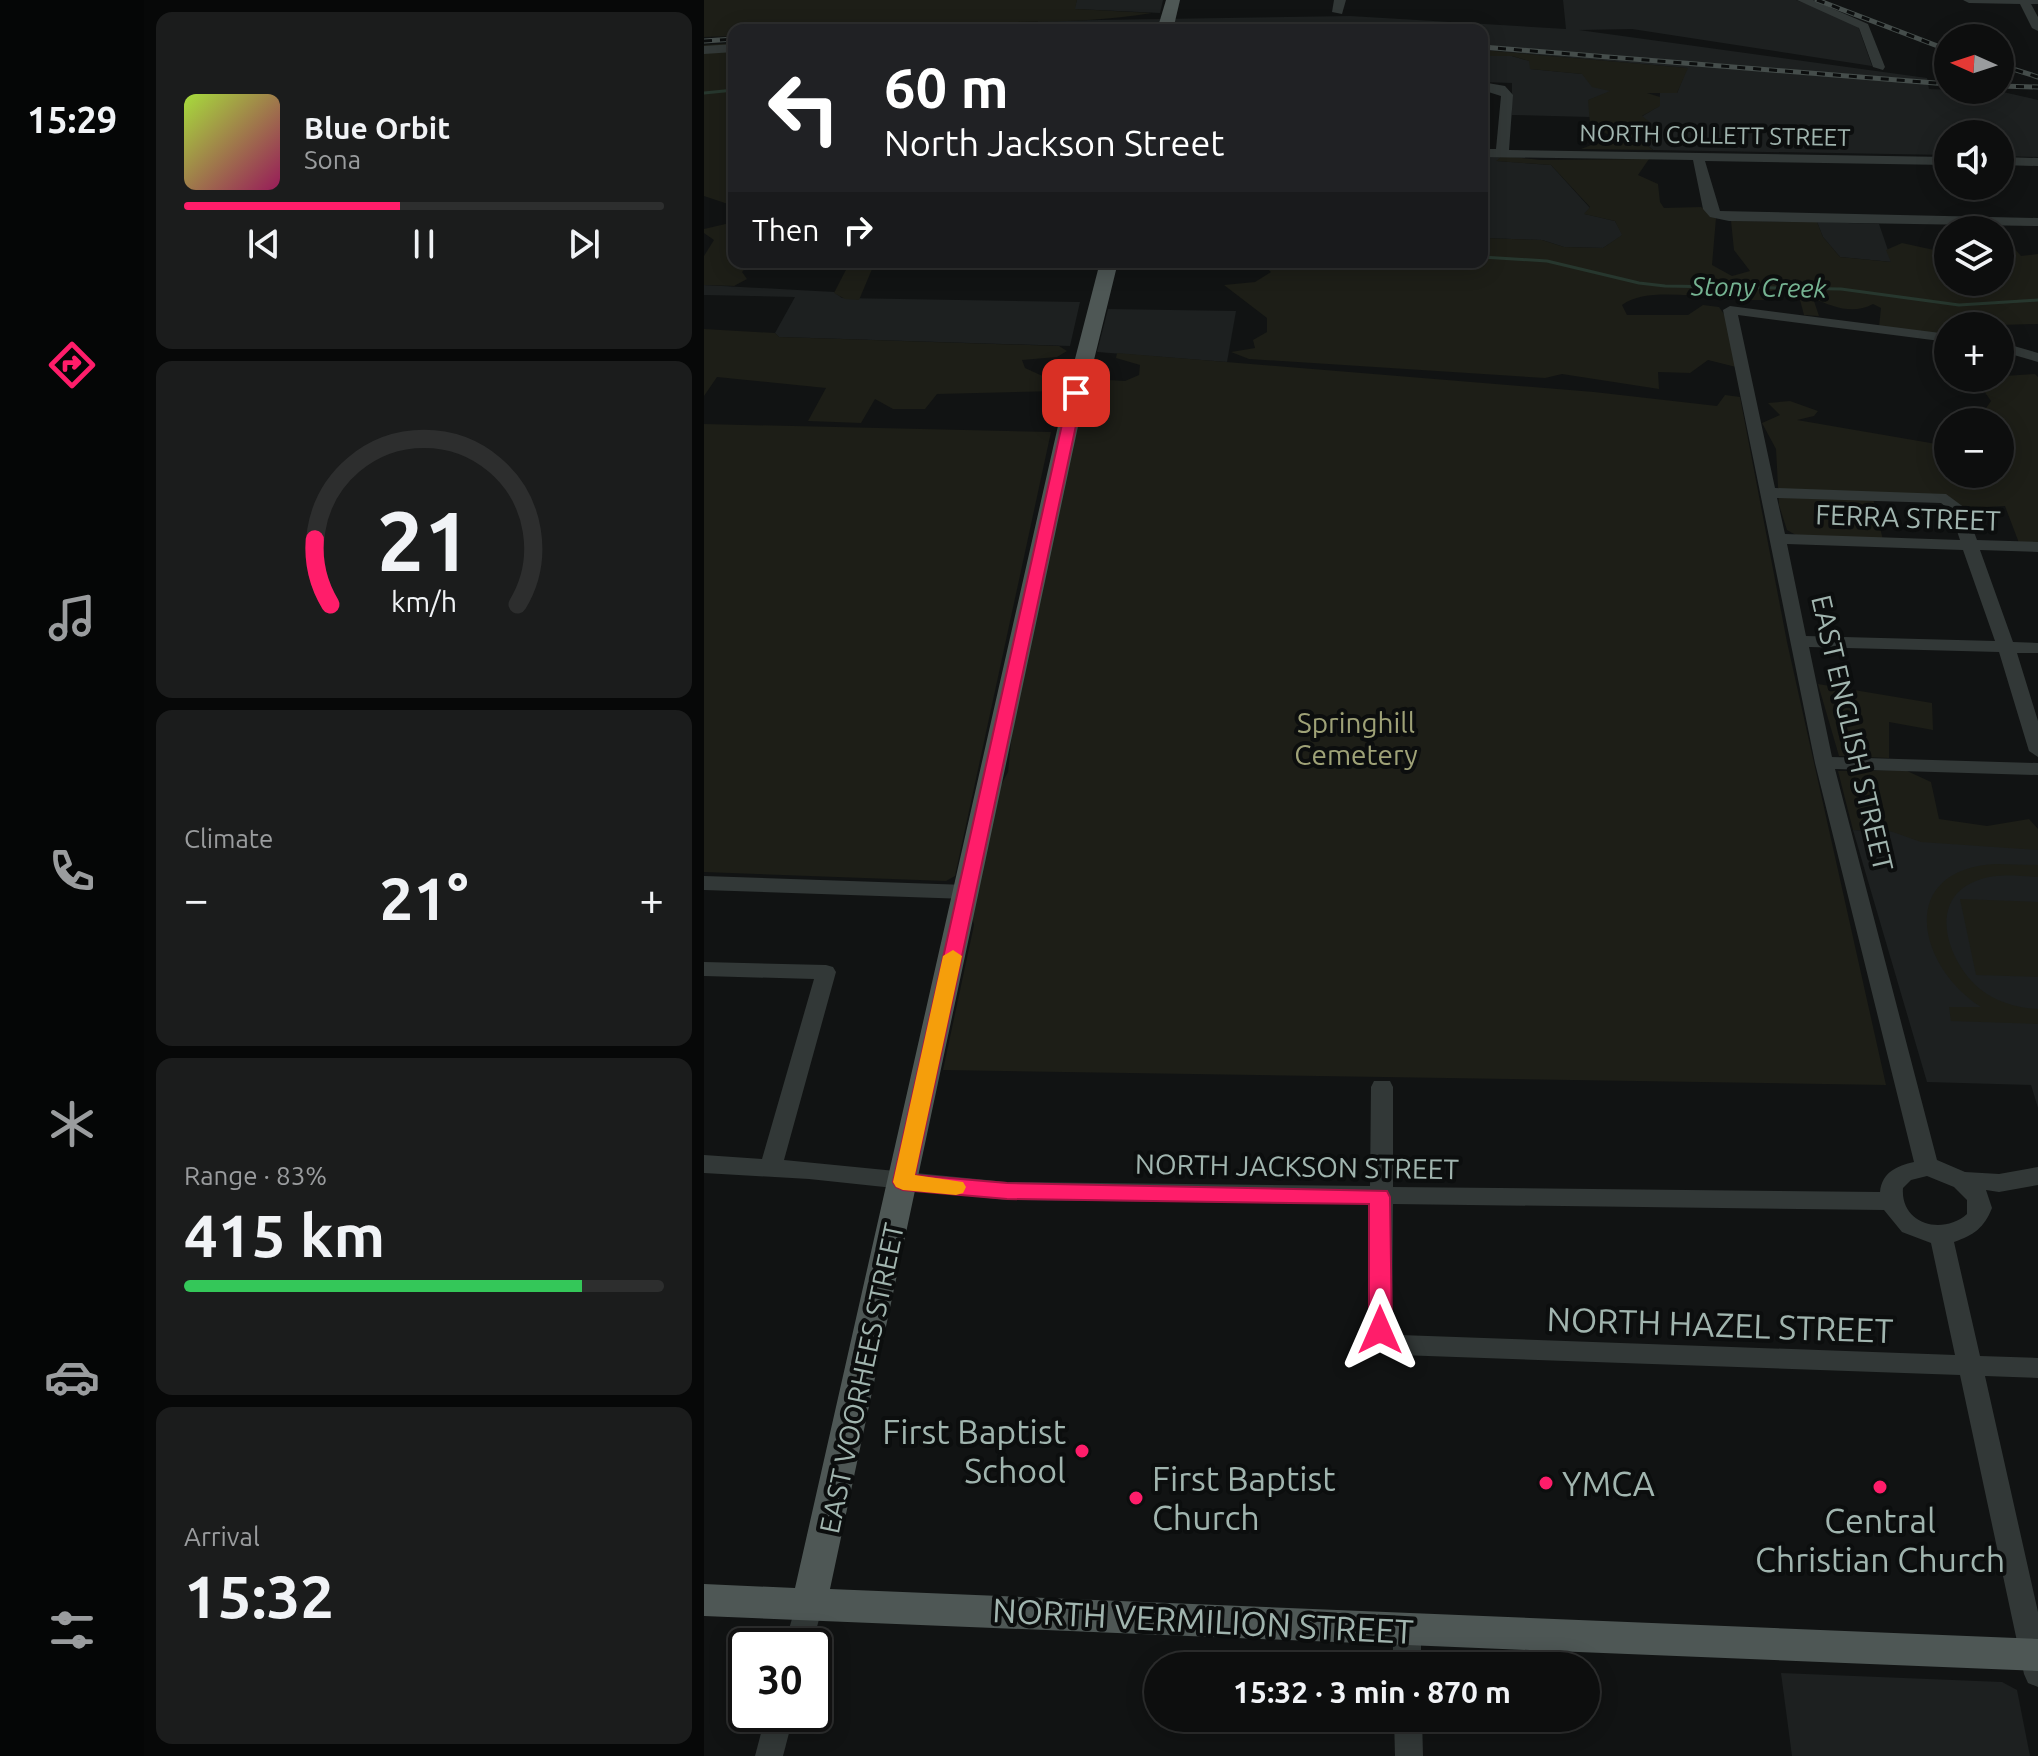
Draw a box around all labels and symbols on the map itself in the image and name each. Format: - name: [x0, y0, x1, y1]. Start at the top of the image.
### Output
- north arrow: [1934, 24, 2014, 104]
- street label: NORTH COLLETT STREET: [1579, 119, 1851, 151]
- water label: Stony Creek: [1690, 271, 1828, 303]
- pin: [1042, 359, 1110, 427]
- street label: FERRA STREET: [1815, 498, 2002, 536]
- street label: EAST ENGLISH STREET: [1806, 592, 1900, 874]
- park label: Springhill Cemetery: [1294, 707, 1418, 770]
- street label: NORTH JACKSON STREET: [1135, 1148, 1460, 1184]
- street label: EAST VOORHEES STREET: [813, 1220, 909, 1536]
- position arrow: [1338, 1288, 1422, 1372]
- street label: NORTH HAZEL STREET: [1546, 1299, 1894, 1349]
- place label: First Baptist School: [882, 1412, 1066, 1489]
- marker: First Baptist School: [1073, 1442, 1091, 1460]
- place label: First Baptist Church: [1152, 1459, 1336, 1536]
- place label: YMCA: [1562, 1464, 1655, 1502]
- marker: YMCA: [1537, 1474, 1555, 1492]
- marker: Central Christian Church: [1871, 1478, 1889, 1496]
- marker: First Baptist Church: [1127, 1489, 1145, 1507]
- place label: Central Christian Church: [1755, 1501, 2005, 1578]
- street label: NORTH VERMILION STREET: [991, 1590, 1415, 1650]
- speed limit sign: 30: [728, 1628, 832, 1732]

